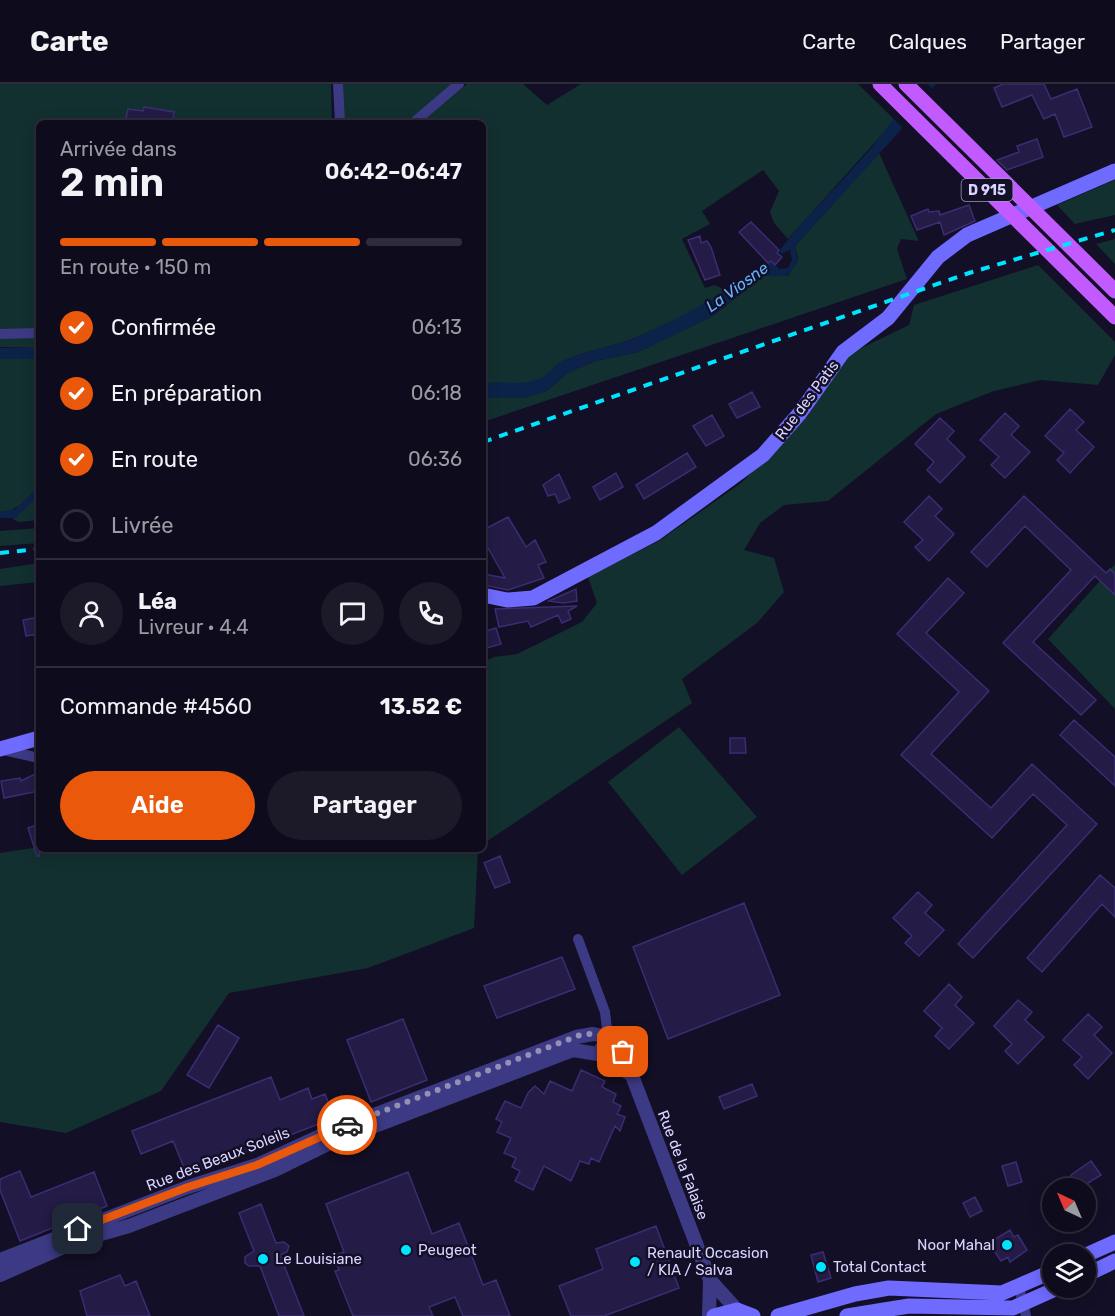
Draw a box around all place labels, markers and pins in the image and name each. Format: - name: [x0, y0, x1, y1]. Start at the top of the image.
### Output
- pin: [597, 1026, 648, 1077]
- pin: [52, 1203, 103, 1254]
- place label: Noor Mahal: [917, 1236, 995, 1254]
- marker: Noor Mahal: [1000, 1238, 1014, 1252]
- place label: Peugeot: [418, 1241, 477, 1259]
- marker: Peugeot: [399, 1243, 413, 1257]
- place label: Renault Occasion / KIA / Salva: [647, 1244, 769, 1279]
- place label: Le Louisiane: [275, 1250, 362, 1268]
- marker: Le Louisiane: [256, 1252, 270, 1266]
- marker: Renault Occasion / KIA / Salva: [628, 1255, 642, 1269]
- place label: Total Contact: [833, 1258, 926, 1276]
- marker: Total Contact: [814, 1260, 828, 1274]

